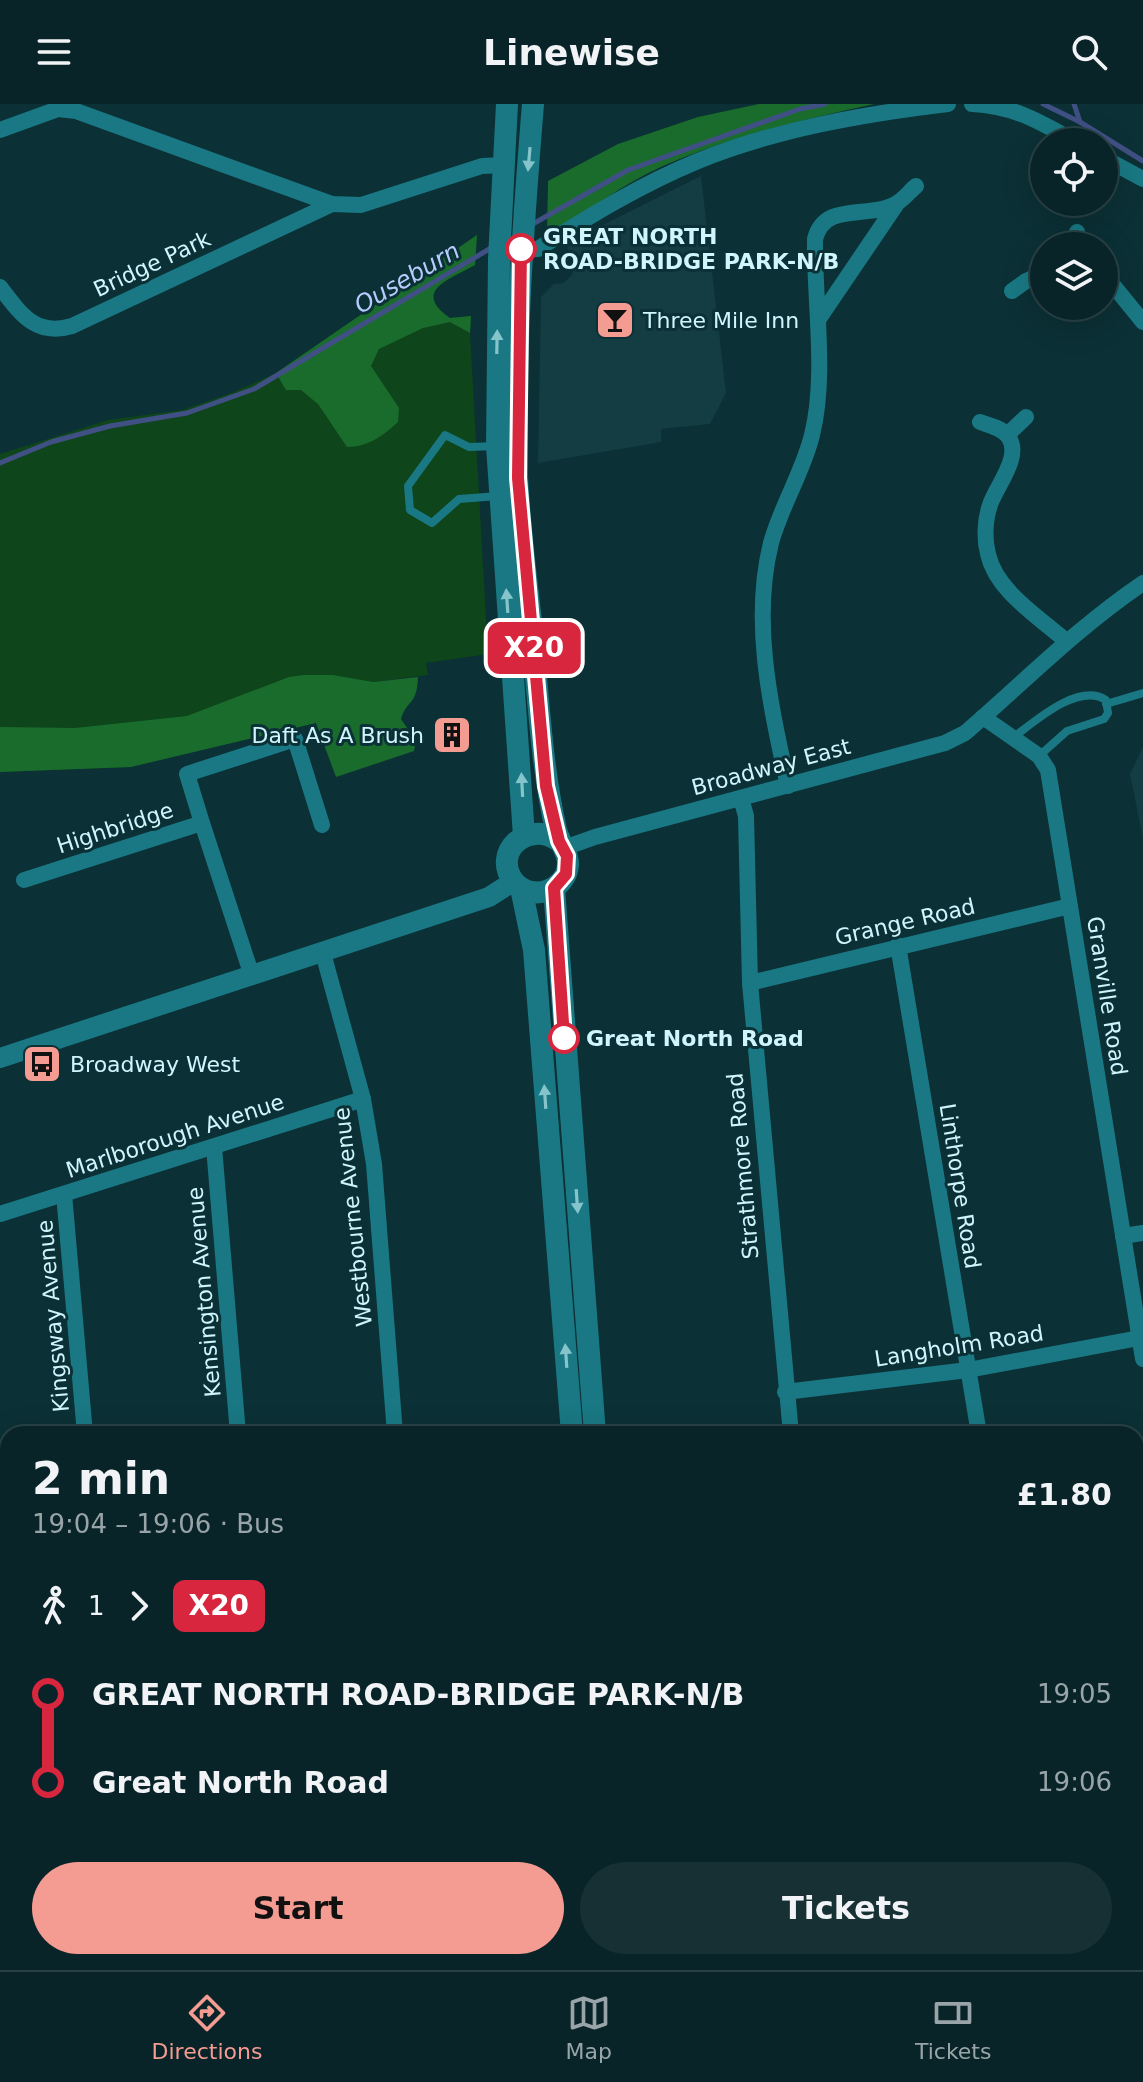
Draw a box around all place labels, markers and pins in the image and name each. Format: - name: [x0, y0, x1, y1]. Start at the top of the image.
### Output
- place label: GREAT NORTH ROAD-BRIDGE PARK-N/B: [543, 224, 839, 274]
- marker: GREAT NORTH ROAD-BRIDGE PARK-N/B: [506, 234, 536, 264]
- bar icon: Three Mile Inn: [594, 299, 636, 341]
- place label: Three Mile Inn: [642, 308, 799, 333]
- building icon: Daft As A Brush: [431, 714, 473, 756]
- place label: Daft As A Brush: [252, 723, 424, 748]
- marker: Great North Road: [549, 1023, 579, 1053]
- place label: Great North Road: [586, 1026, 804, 1051]
- bus stop icon: Broadway West: [21, 1043, 63, 1085]
- place label: Broadway West: [70, 1052, 241, 1077]

